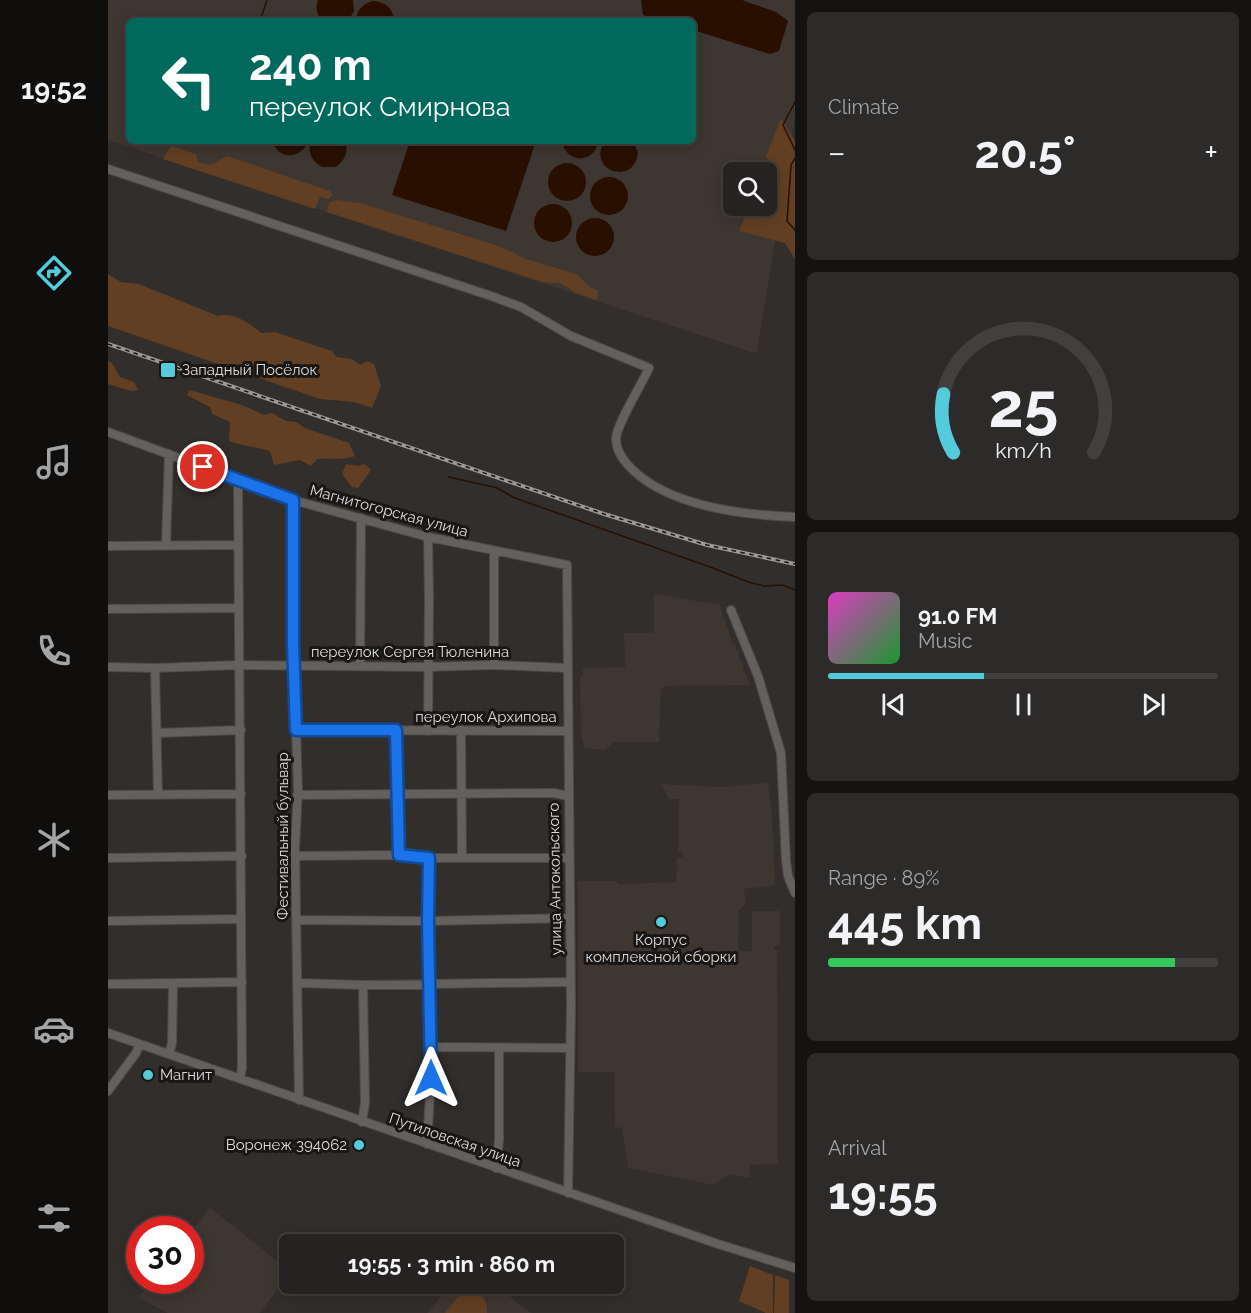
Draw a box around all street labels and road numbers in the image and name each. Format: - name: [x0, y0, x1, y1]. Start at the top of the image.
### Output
- street label: Магнитогорская улица: [308, 481, 470, 541]
- street label: переулок Сергея Тюленина: [311, 643, 509, 661]
- street label: переулок Архипова: [415, 708, 557, 726]
- street label: Фестивальный бульвар: [274, 752, 292, 920]
- street label: улица Антокольского: [545, 803, 565, 955]
- street label: Путиловская улица: [387, 1109, 523, 1171]

